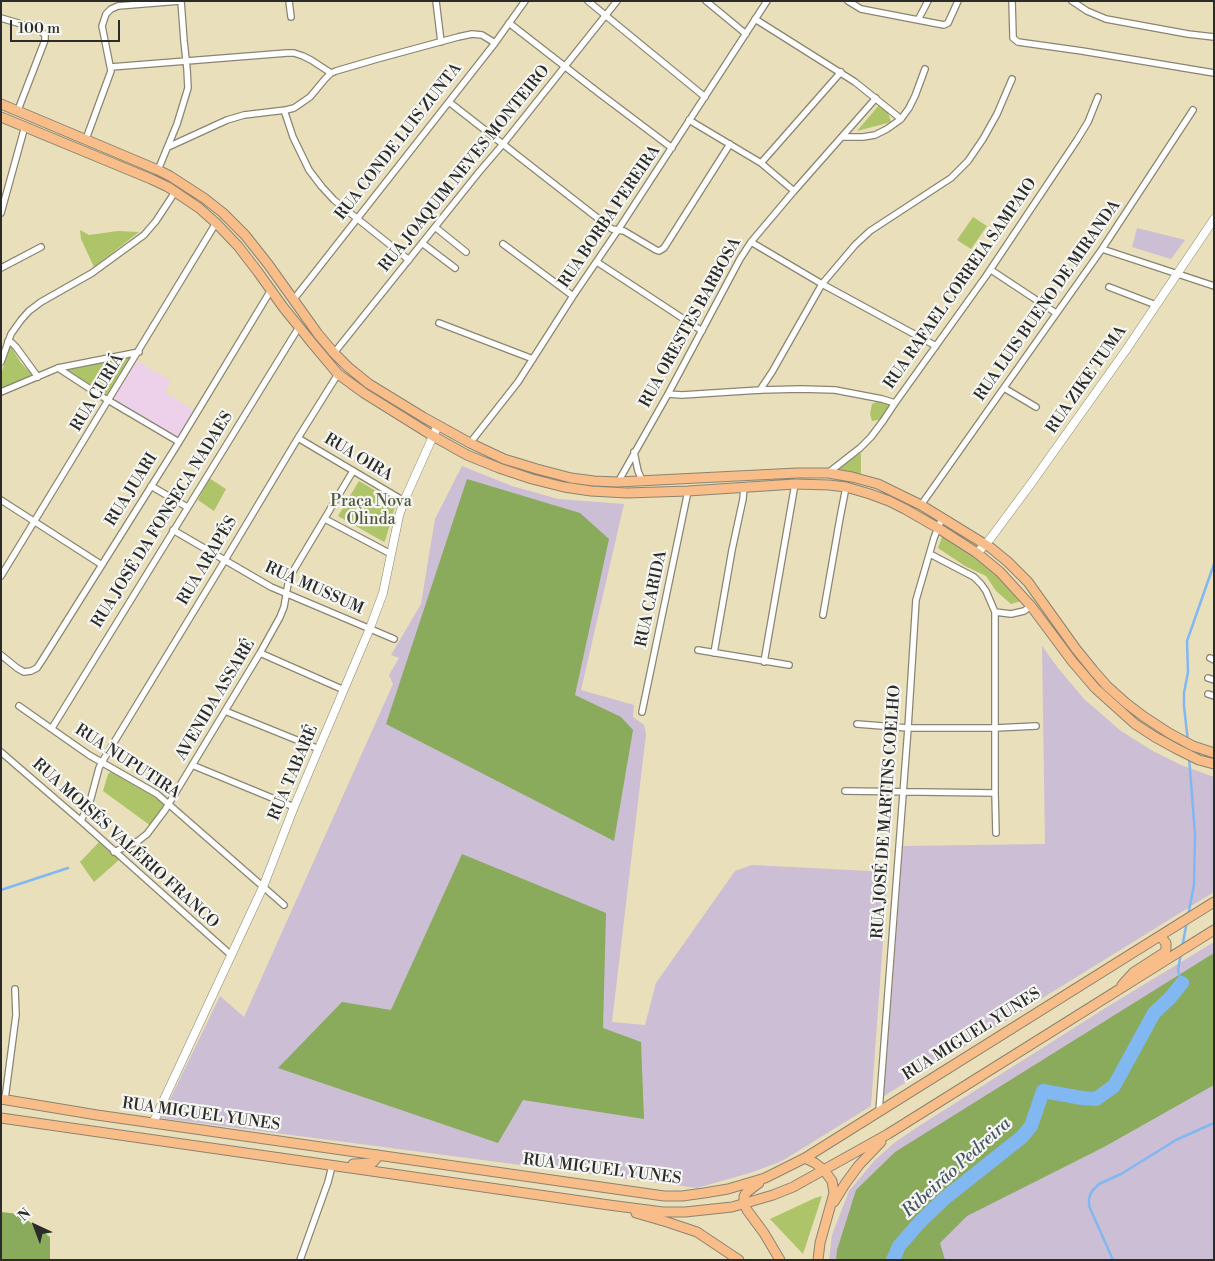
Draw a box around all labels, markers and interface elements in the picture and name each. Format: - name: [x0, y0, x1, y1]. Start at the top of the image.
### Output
- scale bar: [12, 10, 122, 42]
- text: 100 m: [18, 19, 60, 38]
- street label: RUA CONDE LUIS ZUNTA: [332, 60, 466, 224]
- street label: RUA JOAQUIM NEVES MONTEIRO: [376, 62, 554, 276]
- street label: RUA BORBA PEREIRA: [555, 142, 665, 292]
- street label: RUA RAFAEL CORREIA SAMPAIO: [881, 175, 1041, 393]
- street label: RUA LUIS BUENO DE MIRANDA: [971, 197, 1125, 405]
- street label: RUA ORESTES BARBOSA: [636, 235, 746, 411]
- street label: RUA ZIKE TUMA: [1043, 323, 1131, 437]
- street label: RUA CURIÁ: [67, 351, 129, 435]
- street label: RUA JOSÉ DA FONSECA NADAES: [88, 408, 238, 632]
- street label: RUA OIRA: [320, 430, 396, 486]
- street label: RUA JUARI: [102, 450, 162, 530]
- park label: Praça Nova Olinda: [330, 492, 412, 530]
- street label: RUA ARAPÉS: [174, 513, 242, 609]
- street label: RUA CARIDA: [632, 549, 672, 649]
- street label: RUA MUSSUM: [262, 559, 366, 619]
- street label: AVENIDA ASSARÉ: [172, 636, 260, 764]
- street label: RUA JOSÉ DE MARTINS COELHO: [869, 684, 905, 940]
- street label: RUA NUPUTIRA: [71, 721, 183, 803]
- street label: RUA TABARÉ: [265, 722, 323, 824]
- street label: RUA MOISÉS VALÉRIO FRANCO: [28, 755, 222, 933]
- street label: RUA MIGUEL YUNES: [899, 985, 1045, 1085]
- street label: RUA MIGUEL YUNES: [121, 1094, 281, 1136]
- water label: Ribeirão Pedreira: [898, 1114, 1016, 1222]
- street label: RUA MIGUEL YUNES: [522, 1151, 682, 1189]
- north arrow: [10, 1201, 60, 1251]
- text: N: [15, 1205, 35, 1225]

